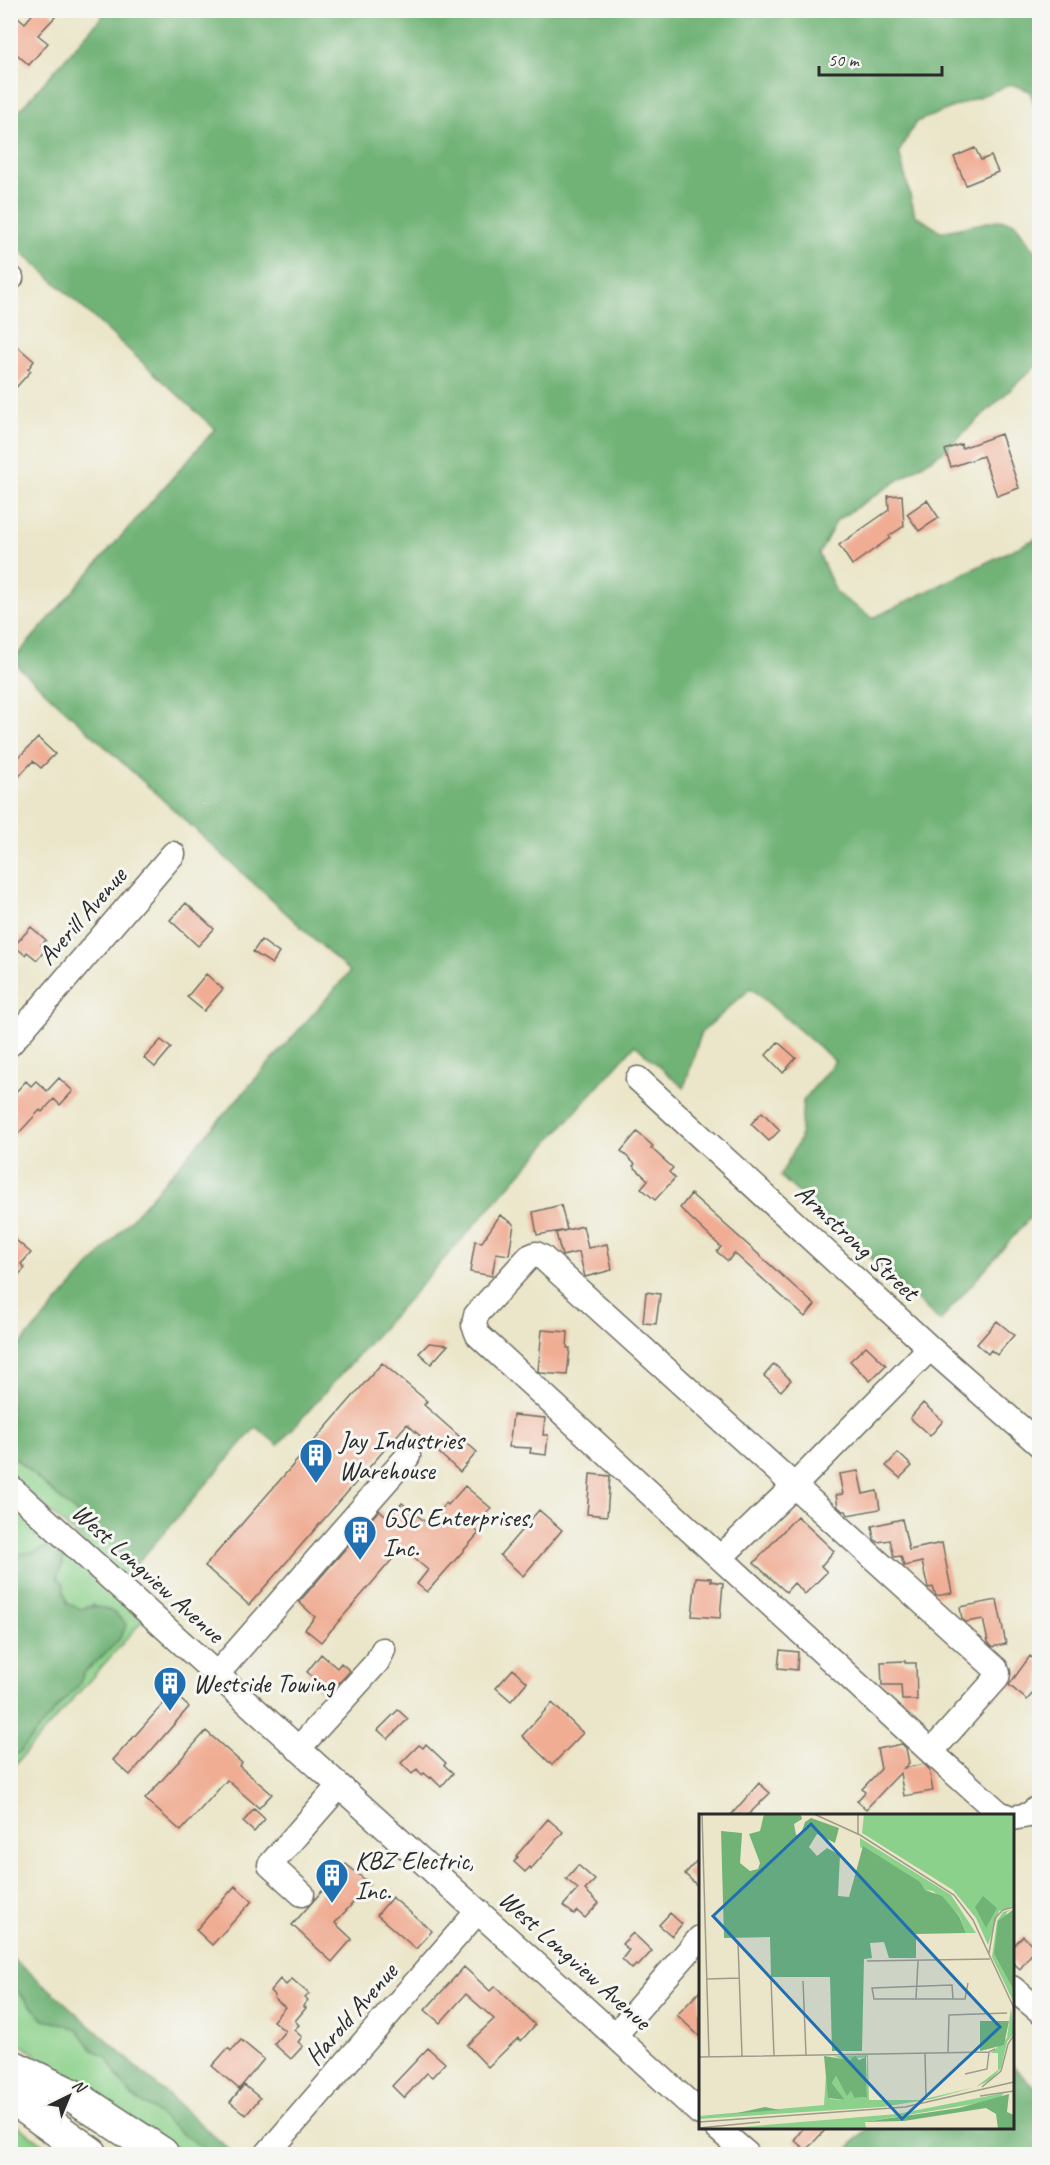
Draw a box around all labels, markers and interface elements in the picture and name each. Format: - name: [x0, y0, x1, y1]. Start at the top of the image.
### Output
- scale bar: [819, 39, 942, 77]
- text: 50 m: [828, 49, 861, 71]
- street label: Averill Avenue: [30, 859, 135, 972]
- street label: Armstrong Street: [788, 1176, 928, 1309]
- place label: Jay Industries Warehouse: [337, 1424, 466, 1487]
- building icon: Jay Industries Warehouse: [298, 1437, 334, 1484]
- street label: West Longview Avenue: [65, 1496, 233, 1652]
- place label: GSC Enterprises, Inc.: [383, 1501, 534, 1564]
- building icon: GSC Enterprises, Inc.: [342, 1514, 378, 1561]
- building icon: Westside Towing: [152, 1665, 188, 1712]
- place label: Westside Towing: [193, 1667, 336, 1700]
- inset map: [699, 1814, 1014, 2129]
- place label: KBZ Electric, Inc.: [355, 1844, 474, 1907]
- building icon: KBZ Electric, Inc.: [314, 1857, 350, 1904]
- street label: West Longview Avenue: [492, 1883, 660, 2039]
- street label: Harold Avenue: [297, 1955, 406, 2072]
- north arrow: [39, 2066, 99, 2126]
- text: N: [68, 2075, 91, 2099]

